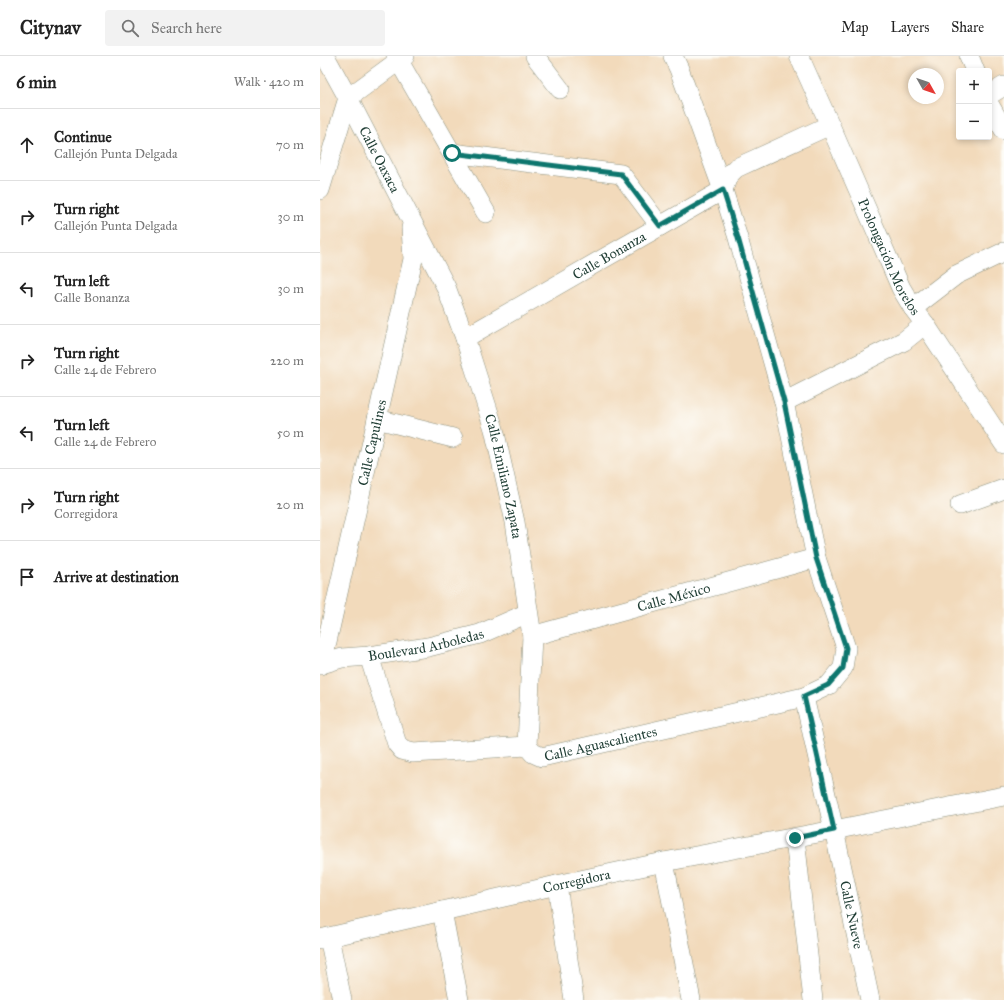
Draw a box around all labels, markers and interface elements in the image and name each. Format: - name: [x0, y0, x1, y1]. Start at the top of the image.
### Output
- search box: [105, 10, 385, 46]
- text: Citynav: [20, 16, 81, 39]
- icon: search: [119, 17, 141, 39]
- text: Search here: [151, 19, 222, 37]
- text: Map: [841, 19, 869, 36]
- text: Layers: [891, 19, 929, 36]
- text: Share: [951, 19, 984, 36]
- north arrow: [908, 68, 944, 104]
- map controls: [956, 68, 992, 140]
- button: +: [956, 68, 992, 104]
- text: 6 min: [16, 72, 57, 93]
- text: Walk · 420 m: [234, 74, 304, 90]
- button: −: [956, 104, 992, 140]
- street label: Calle Oaxaca: [356, 123, 404, 195]
- text: Continue: [54, 128, 112, 146]
- icon: ahead: [16, 134, 38, 156]
- text: 70 m: [276, 137, 304, 153]
- route start: [443, 144, 461, 162]
- text: Callejón Punta Delgada: [54, 146, 177, 162]
- street label: Prolongación Morelos: [854, 196, 924, 319]
- text: Turn right: [54, 200, 119, 218]
- icon: right: [16, 206, 38, 228]
- text: 30 m: [278, 209, 304, 225]
- text: Callejón Punta Delgada: [54, 218, 177, 234]
- street label: Calle Bonanza: [569, 228, 649, 283]
- text: Turn left: [54, 272, 110, 290]
- icon: left: [16, 278, 38, 300]
- text: 30 m: [278, 281, 304, 297]
- text: Calle Bonanza: [54, 290, 130, 306]
- text: Turn right: [54, 344, 119, 362]
- icon: right: [16, 350, 38, 372]
- text: 220 m: [270, 353, 304, 369]
- text: Calle 24 de Febrero: [54, 362, 156, 378]
- street label: Calle Capulines: [354, 398, 390, 487]
- street label: Calle Emiliano Zapata: [481, 412, 526, 540]
- text: Turn left: [54, 416, 110, 434]
- icon: left: [16, 422, 38, 444]
- text: 50 m: [277, 425, 304, 441]
- text: Calle 24 de Febrero: [54, 434, 156, 450]
- text: Turn right: [54, 488, 119, 506]
- icon: right: [16, 494, 38, 516]
- text: 20 m: [276, 497, 304, 513]
- text: Corregidora: [54, 506, 118, 522]
- icon: arrive: [16, 566, 38, 588]
- text: Arrive at destination: [54, 568, 179, 586]
- street label: Calle México: [635, 579, 712, 615]
- street label: Boulevard Arboledas: [367, 625, 486, 665]
- street label: Calle Aguascalientes: [542, 722, 658, 765]
- route end: [786, 829, 804, 847]
- street label: Corregidora: [541, 865, 612, 896]
- street label: Calle Nueve: [836, 879, 867, 951]

